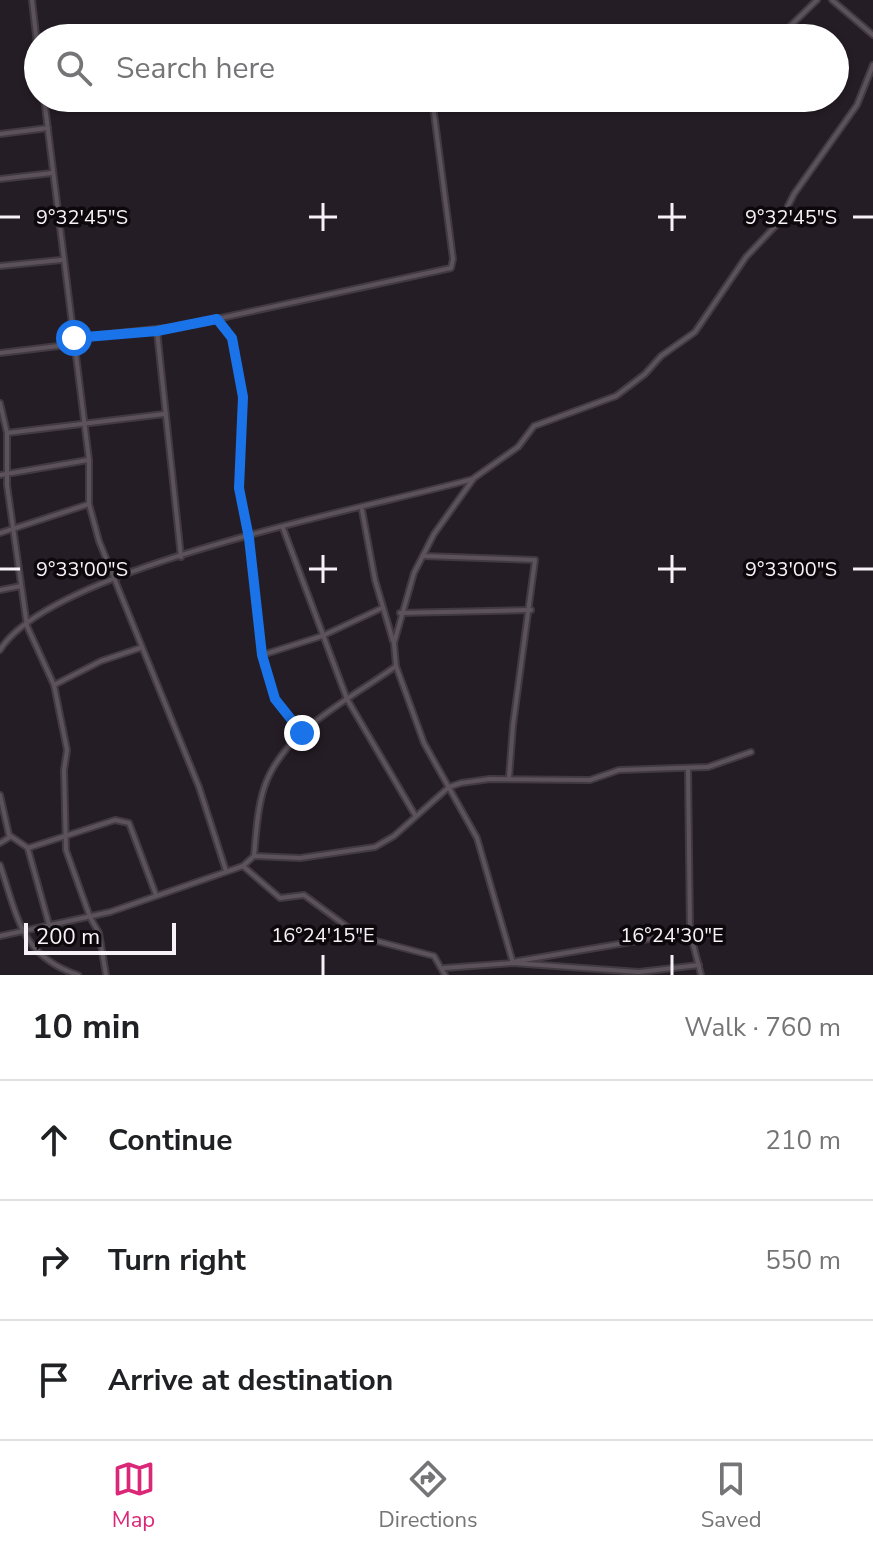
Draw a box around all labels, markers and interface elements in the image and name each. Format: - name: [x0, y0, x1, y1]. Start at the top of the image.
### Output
- search box: [24, 24, 849, 112]
- icon: search: [52, 46, 96, 90]
- text: Search here: [116, 48, 275, 89]
- text: 9°32'45"S: [36, 204, 128, 231]
- text: 9°32'45"S: [745, 204, 837, 231]
- route start: [56, 320, 92, 356]
- text: 9°33'00"S: [36, 556, 128, 583]
- text: 9°33'00"S: [745, 556, 837, 583]
- route end: [284, 715, 320, 751]
- scale bar: [24, 919, 176, 955]
- text: 200 m: [36, 922, 100, 952]
- text: 16°24'15"E: [271, 922, 375, 949]
- text: 16°24'30"E: [620, 922, 724, 949]
- text: 10 min: [32, 1004, 140, 1050]
- text: Walk · 760 m: [684, 1010, 841, 1045]
- icon: ahead: [32, 1118, 76, 1162]
- text: Continue: [108, 1120, 233, 1161]
- text: 210 m: [765, 1123, 841, 1158]
- icon: right: [32, 1238, 76, 1282]
- text: Turn right: [108, 1240, 246, 1281]
- text: 550 m: [765, 1243, 841, 1278]
- icon: arrive: [32, 1358, 76, 1402]
- text: Arrive at destination: [108, 1360, 393, 1401]
- tab: Map: [112, 1457, 156, 1535]
- tab: Directions: [379, 1457, 478, 1535]
- tab: Saved: [701, 1457, 761, 1535]

